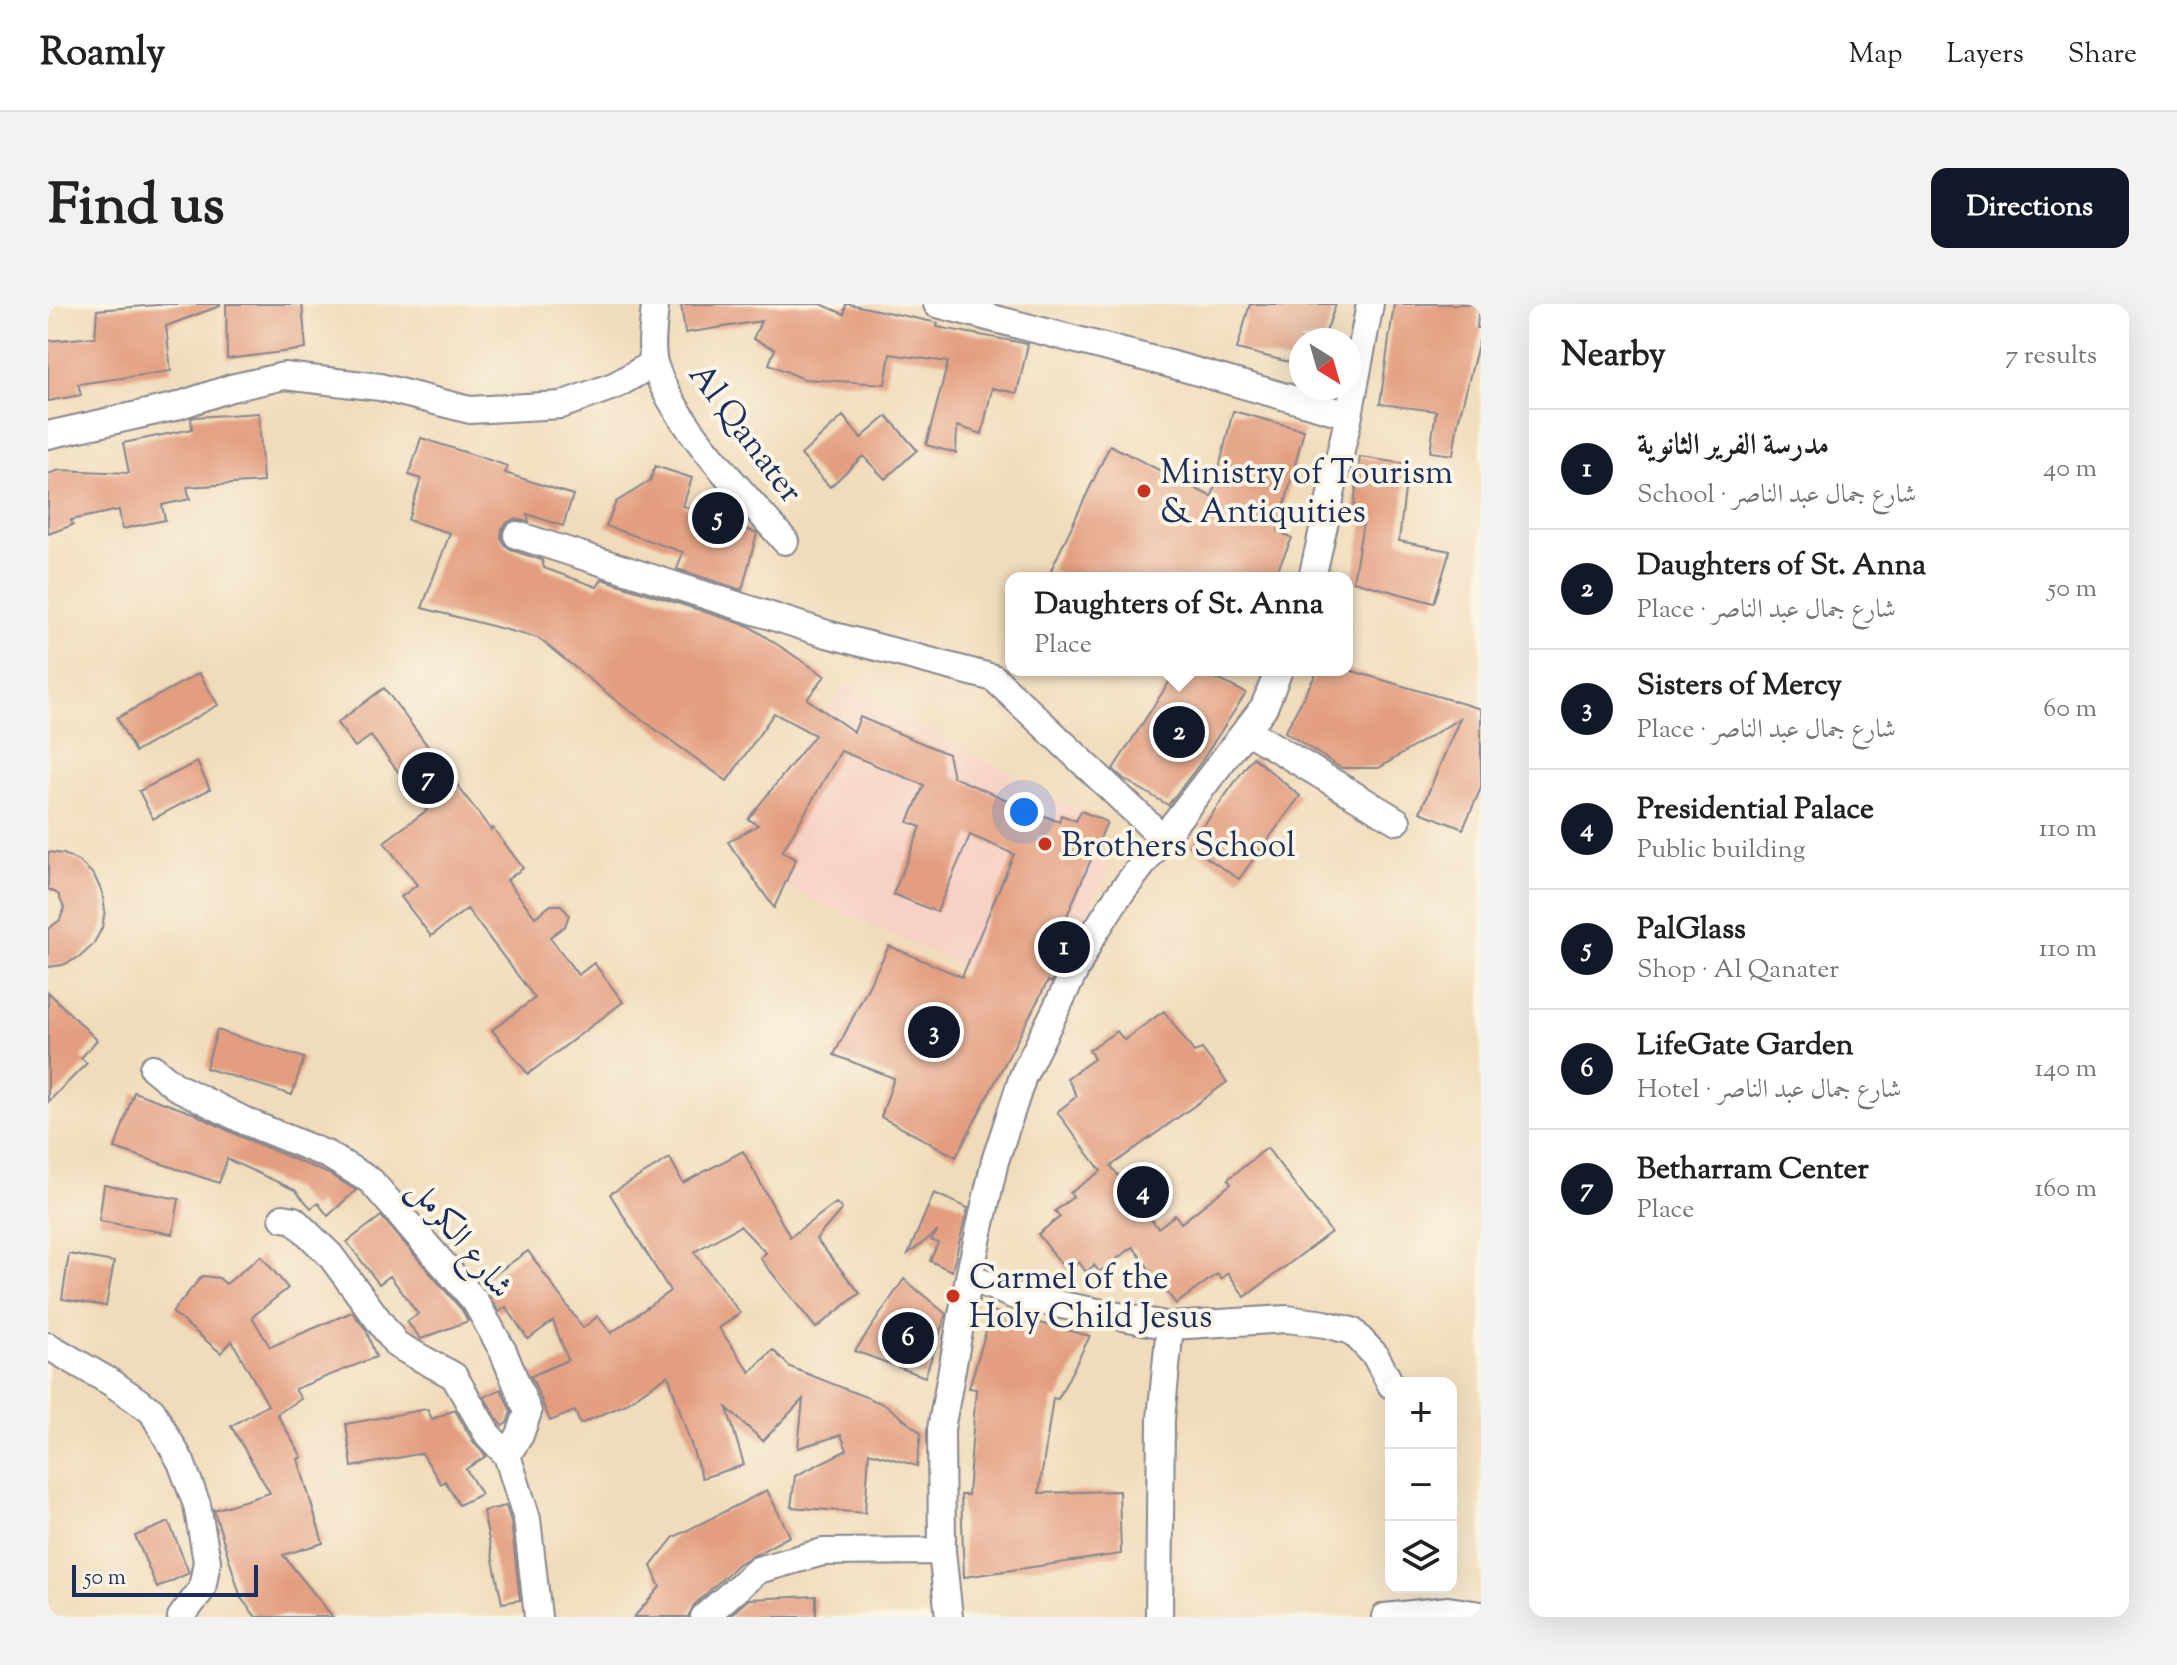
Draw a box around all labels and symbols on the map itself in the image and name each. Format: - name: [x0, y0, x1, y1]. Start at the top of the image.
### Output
- north arrow: [1289, 328, 1361, 400]
- street label: Al Qanater: [675, 354, 813, 515]
- place label: Ministry of Tourism & Antiquities: [1160, 450, 1453, 538]
- marker: Ministry of Tourism & Antiquities: [1135, 482, 1153, 500]
- pin: 5: [692, 488, 744, 548]
- pin: 2: [1153, 702, 1205, 762]
- pin: 7: [402, 748, 454, 808]
- your location: [1004, 792, 1044, 832]
- place label: Brothers School: [1061, 823, 1296, 872]
- marker: Brothers School: [1036, 835, 1054, 853]
- pin: 1: [1038, 917, 1090, 977]
- pin: 3: [908, 1002, 960, 1062]
- pin: 4: [1117, 1162, 1169, 1222]
- street label: شارع الكرمل: [394, 1168, 523, 1311]
- place label: Carmel of the Holy Child Jesus: [969, 1255, 1212, 1343]
- marker: Carmel of the Holy Child Jesus: [944, 1287, 962, 1305]
- pin: 6: [882, 1308, 934, 1368]
- scale bar: [72, 1561, 258, 1597]

